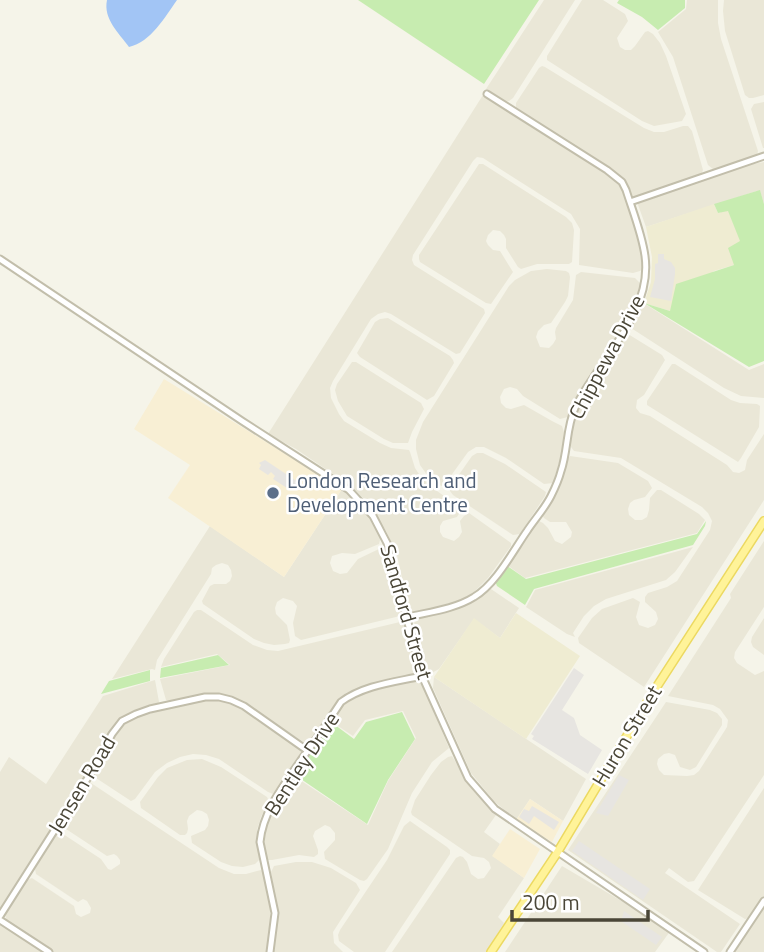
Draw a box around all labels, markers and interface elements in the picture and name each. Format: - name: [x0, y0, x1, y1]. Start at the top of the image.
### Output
- street label: Chippewa Drive: [560, 289, 652, 424]
- place label: London Research and Development Centre: [287, 464, 477, 520]
- marker: London Research and Development Centre: [265, 485, 281, 501]
- street label: Sandford Street: [372, 541, 442, 684]
- street label: Huron Street: [583, 678, 669, 792]
- street label: Bentley Drive: [256, 705, 347, 822]
- street label: Jensen Road: [39, 729, 123, 840]
- scale bar: [512, 878, 648, 922]
- text: 200 m: [522, 886, 579, 918]

